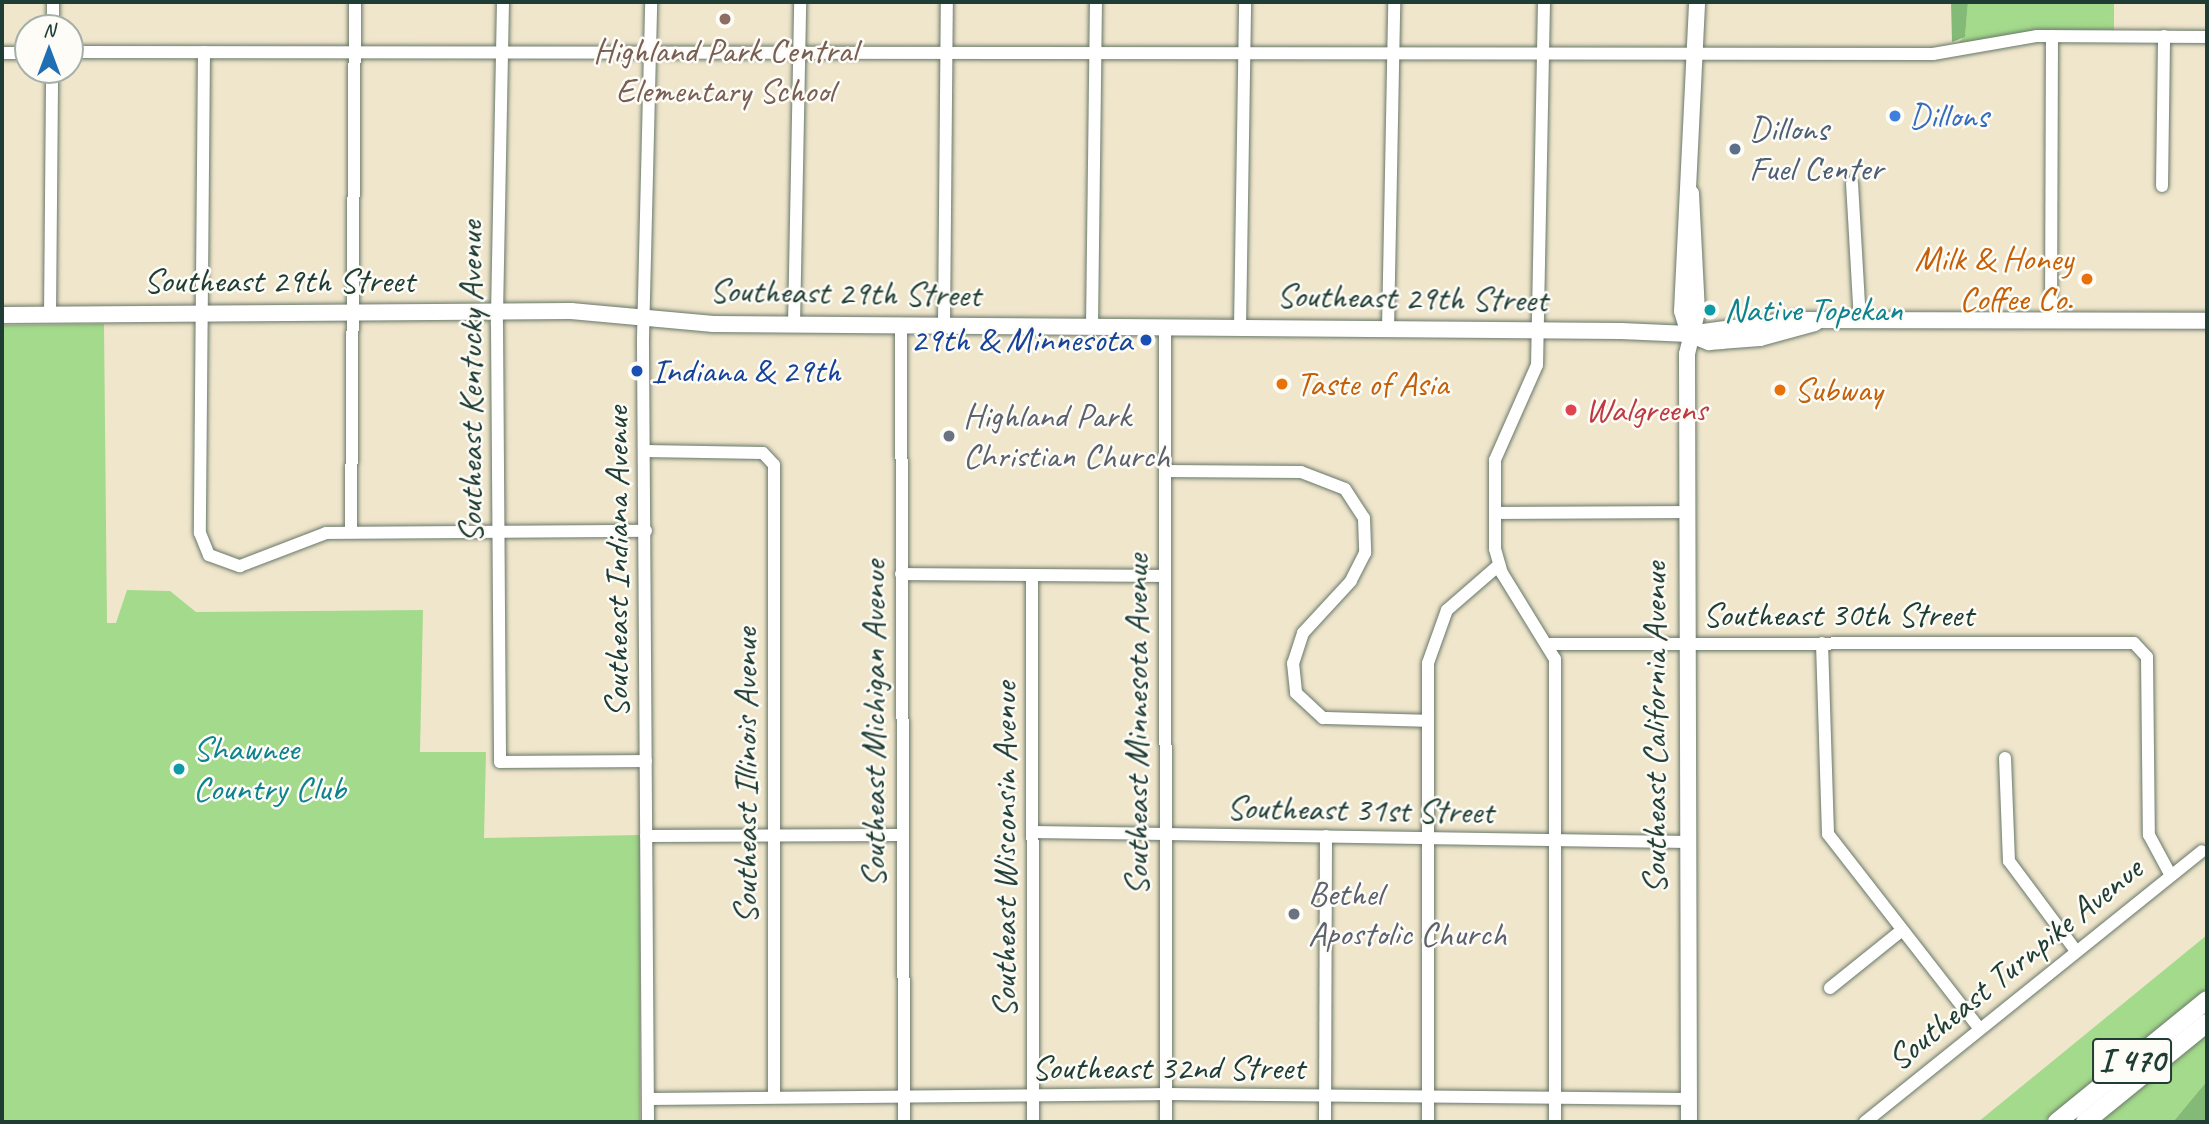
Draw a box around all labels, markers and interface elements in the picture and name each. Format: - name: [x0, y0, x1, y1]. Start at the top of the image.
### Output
- marker: Highland Park Central Elementary School: [717, 11, 733, 27]
- north arrow: [14, 14, 84, 84]
- text: N: [43, 18, 55, 42]
- place label: Highland Park Central Elementary School: [593, 30, 857, 112]
- place label: Dillons: [1909, 95, 1988, 137]
- place label: Dillons Fuel Center: [1749, 108, 1882, 190]
- marker: Dillons: [1887, 108, 1903, 124]
- marker: Dillons Fuel Center: [1727, 141, 1743, 157]
- street label: Southeast Kentucky Avenue: [450, 221, 492, 543]
- place label: Milk & Honey Coffee Co.: [1914, 238, 2073, 320]
- street label: Southeast 29th Street: [143, 260, 415, 302]
- street label: Southeast 29th Street: [709, 270, 981, 316]
- marker: Milk & Honey Coffee Co.: [2079, 271, 2095, 287]
- street label: Southeast 29th Street: [1276, 275, 1548, 321]
- place label: Native Topekan: [1724, 289, 1903, 331]
- marker: Native Topekan: [1702, 302, 1718, 318]
- place label: 29th & Minnesota: [910, 319, 1132, 361]
- marker: 29th & Minnesota: [1138, 332, 1154, 348]
- place label: Indiana & 29th: [651, 350, 840, 392]
- marker: Indiana & 29th: [629, 363, 645, 379]
- place label: Taste of Asia: [1296, 363, 1448, 405]
- place label: Subway: [1794, 369, 1882, 411]
- marker: Taste of Asia: [1274, 376, 1290, 392]
- marker: Subway: [1772, 382, 1788, 398]
- place label: Walgreens: [1585, 389, 1707, 431]
- place label: Highland Park Christian Church: [963, 395, 1171, 477]
- marker: Walgreens: [1563, 402, 1579, 418]
- street label: Southeast Indiana Avenue: [596, 407, 638, 717]
- marker: Highland Park Christian Church: [941, 428, 957, 444]
- street label: Southeast Minnesota Avenue: [1116, 553, 1158, 897]
- street label: Southeast Michigan Avenue: [853, 561, 895, 887]
- street label: Southeast California Avenue: [1634, 562, 1676, 894]
- street label: Southeast 30th Street: [1702, 594, 1974, 636]
- street label: Southeast Illinois Avenue: [725, 628, 767, 924]
- street label: Southeast Wisconsin Avenue: [984, 682, 1026, 1018]
- place label: Shawnee Country Club: [193, 728, 346, 810]
- marker: Shawnee Country Club: [171, 761, 187, 777]
- street label: Southeast 31st Street: [1226, 787, 1494, 833]
- street label: Southeast Turnpike Avenue: [1879, 849, 2151, 1079]
- place label: Bethel Apostolic Church: [1308, 873, 1508, 955]
- marker: Bethel Apostolic Church: [1286, 906, 1302, 922]
- road number: I 470: [2092, 1032, 2172, 1091]
- street label: Southeast 32nd Street: [1031, 1047, 1305, 1089]

